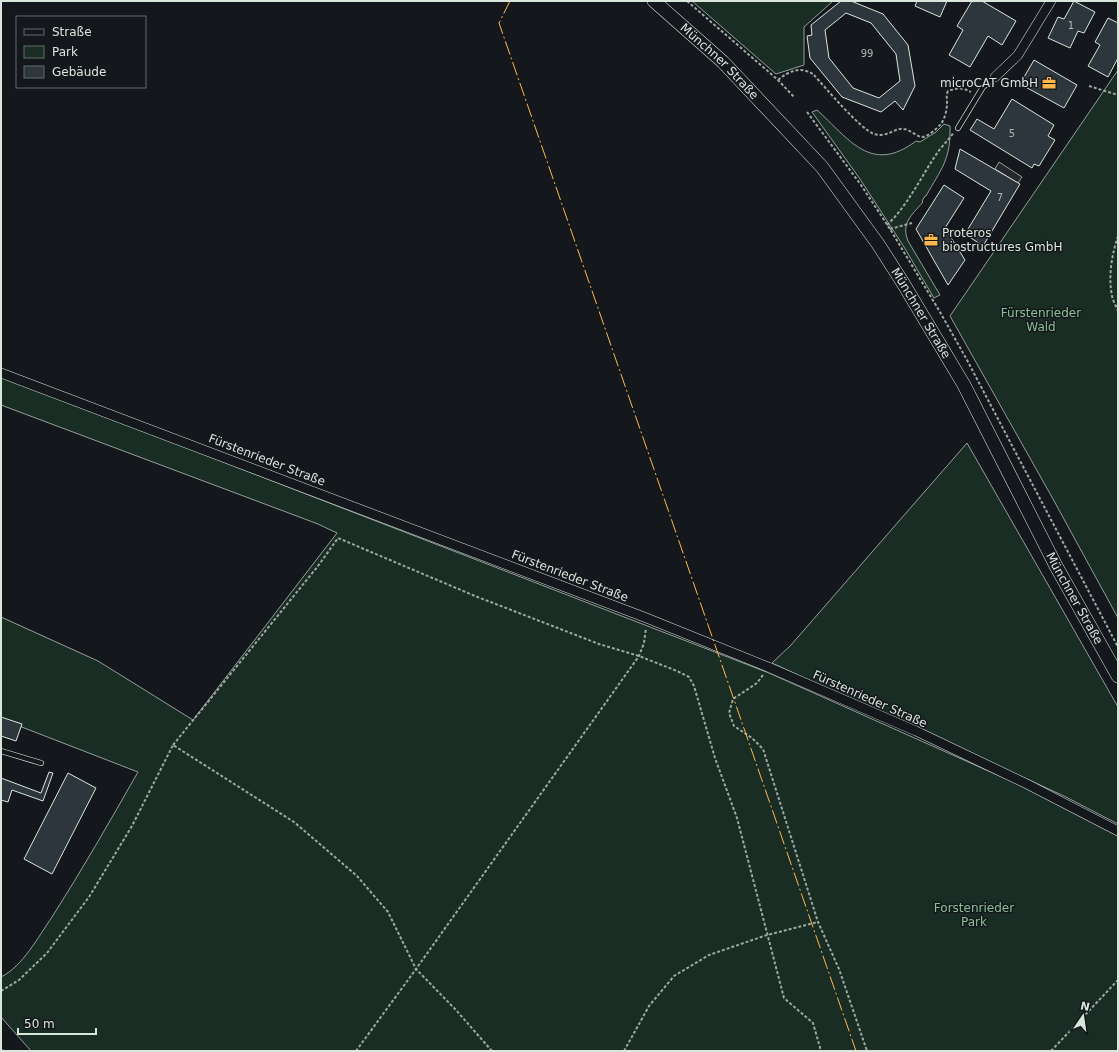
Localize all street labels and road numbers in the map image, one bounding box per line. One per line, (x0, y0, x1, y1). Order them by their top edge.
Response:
street label: Münchner Straße (677, 21, 761, 102)
street label: Münchner Straße (888, 265, 953, 361)
street label: Fürstenrieder Straße (207, 431, 327, 489)
street label: Fürstenrieder Straße (510, 547, 630, 605)
street label: Münchner Straße (1043, 550, 1106, 647)
street label: Fürstenrieder Straße (811, 667, 929, 731)

